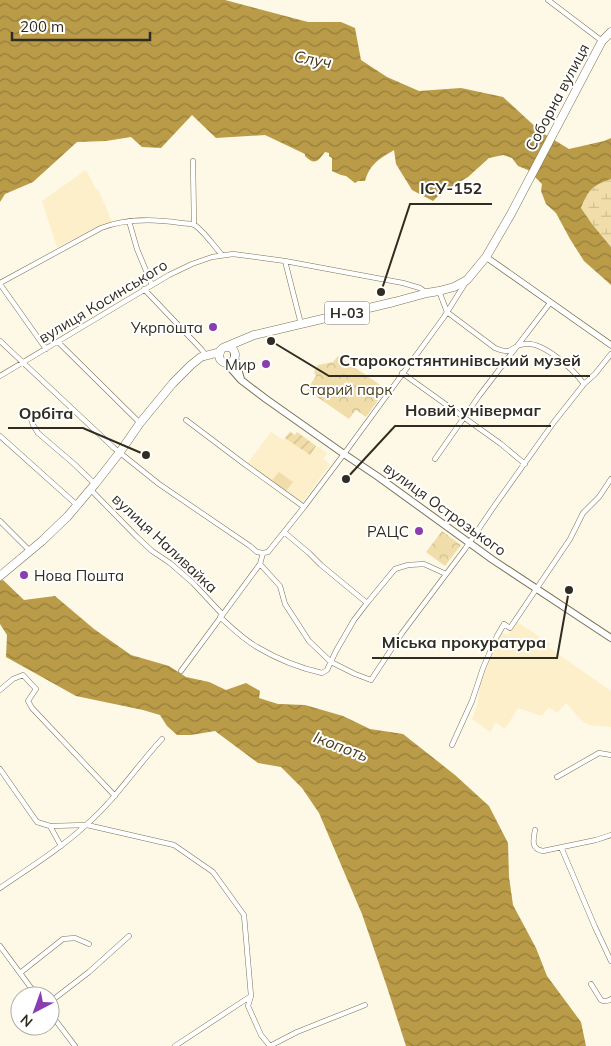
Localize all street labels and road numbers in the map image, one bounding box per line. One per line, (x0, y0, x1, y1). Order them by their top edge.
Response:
street label: Соборна вулиця (521, 40, 593, 154)
street label: вулиця Косинського (35, 255, 171, 347)
road number: Н-03 (324, 302, 370, 324)
street label: вулиця Острозького (380, 458, 510, 560)
street label: вулиця Наливайка (108, 489, 222, 597)

